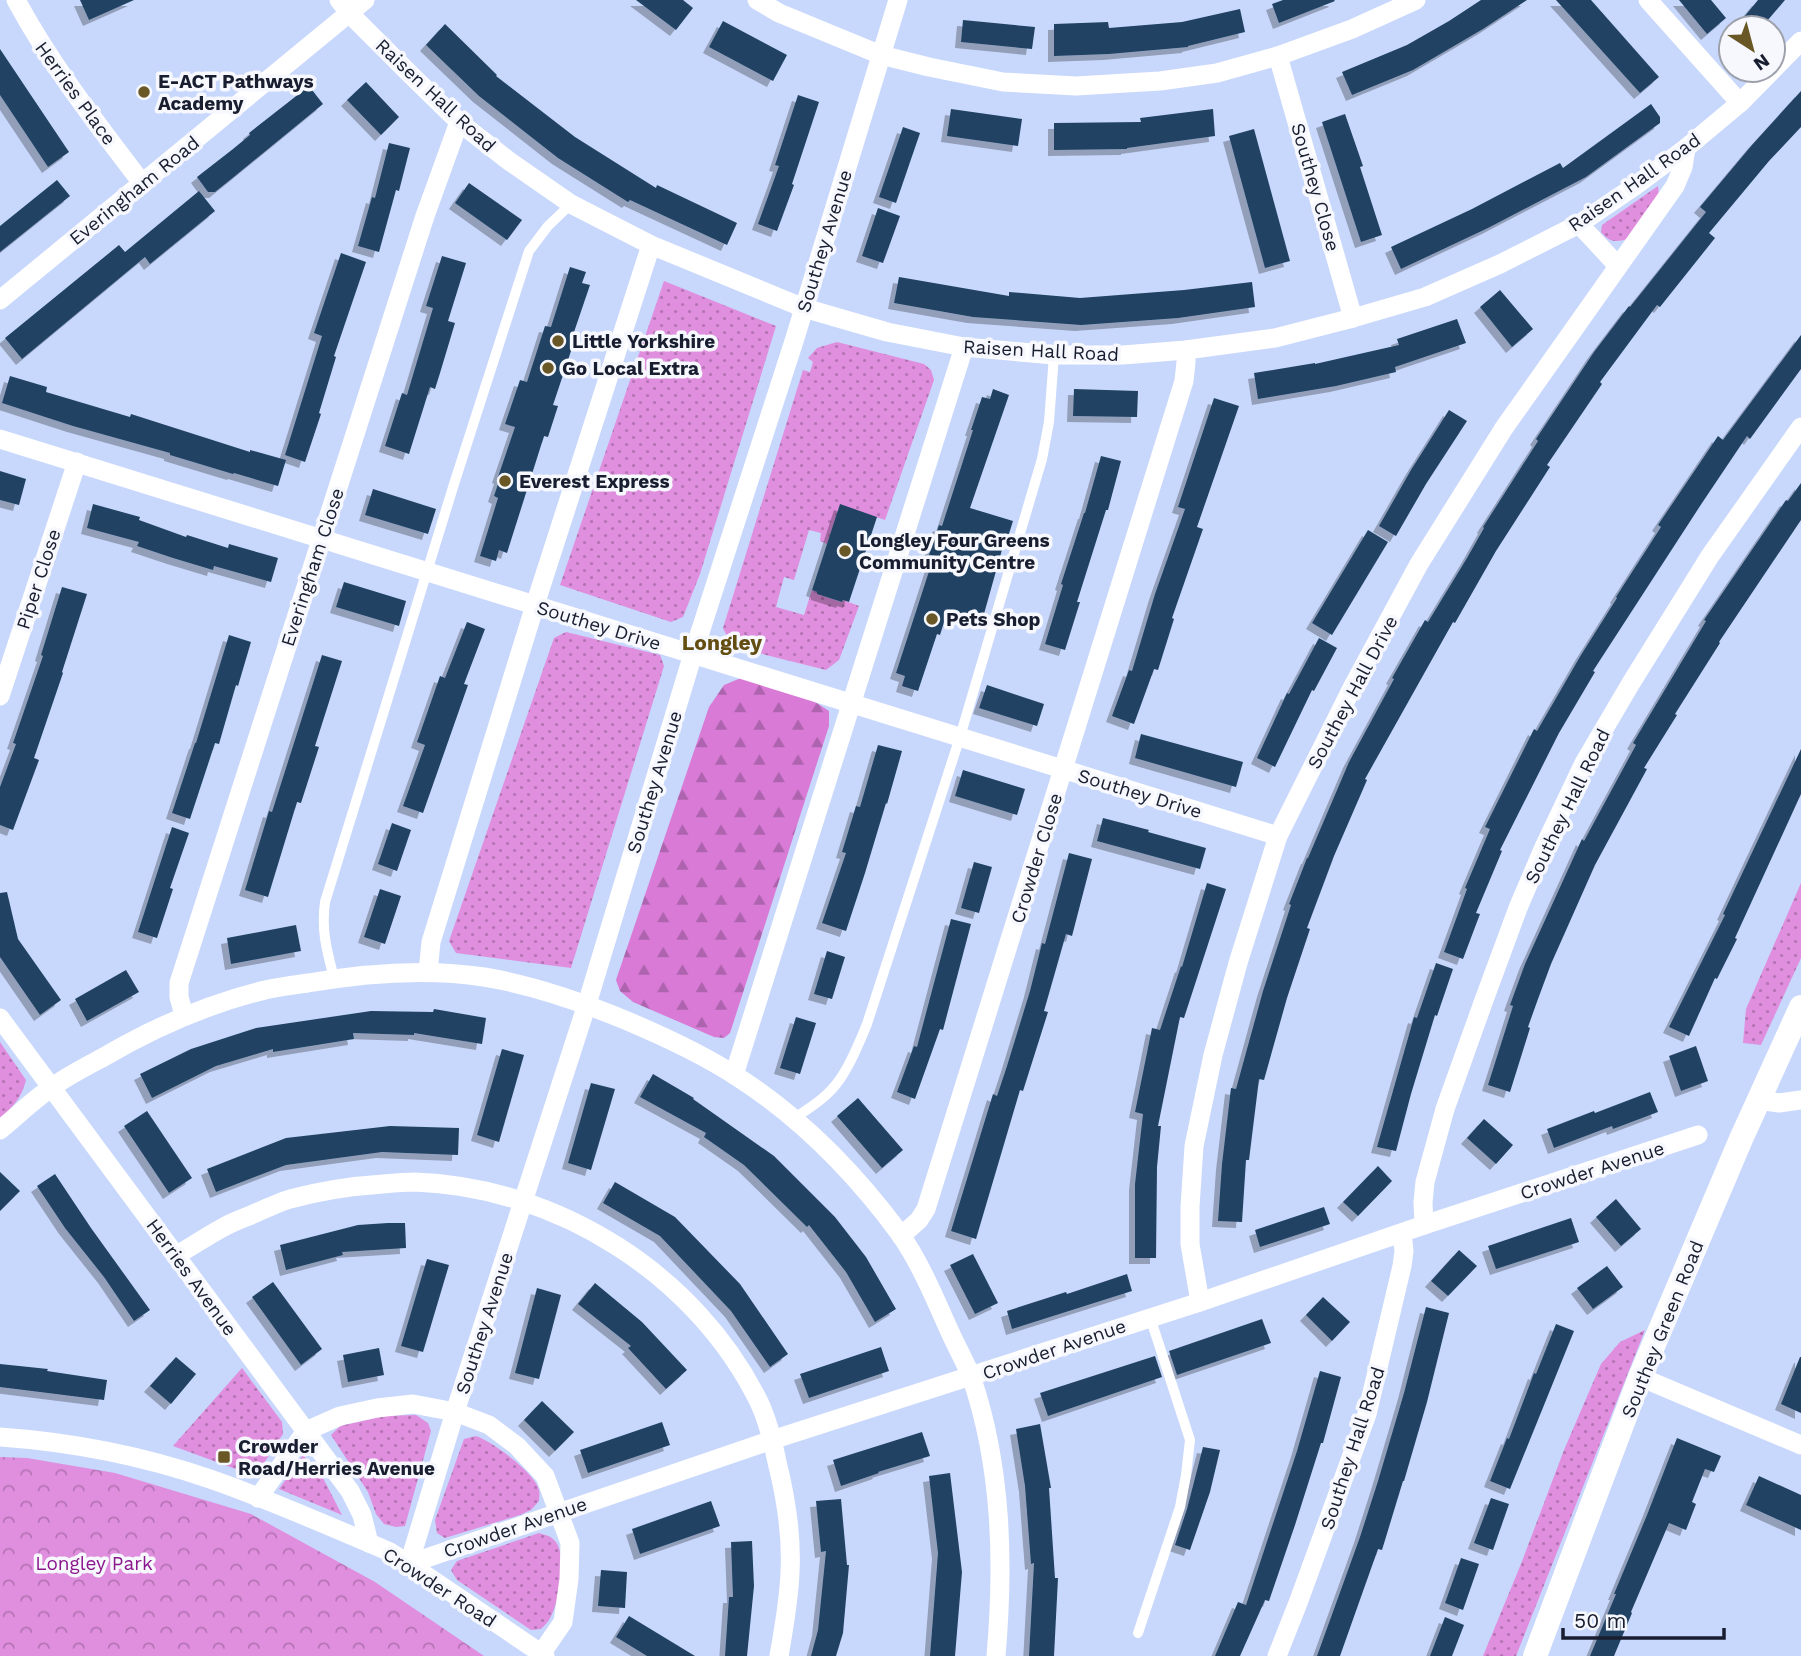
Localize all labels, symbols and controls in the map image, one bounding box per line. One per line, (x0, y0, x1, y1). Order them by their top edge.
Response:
north arrow (1717, 14, 1787, 84)
street label: Raisen Hall Road (371, 34, 501, 157)
street label: Herries Place (30, 37, 121, 150)
text: N (1749, 49, 1774, 76)
place label: E-ACT Pathways Academy (158, 70, 314, 115)
marker: E-ACT Pathways Academy (136, 84, 152, 100)
street label: Southey Close (1286, 120, 1345, 254)
street label: Raisen Hall Road (1564, 128, 1705, 237)
street label: Everingham Road (65, 131, 204, 250)
street label: Southey Avenue (792, 167, 857, 315)
place label: Little Yorkshire (572, 330, 715, 353)
marker: Little Yorkshire (550, 333, 566, 349)
street label: Raisen Hall Road (962, 335, 1120, 366)
place label: Go Local Extra (562, 357, 699, 380)
marker: Go Local Extra (540, 360, 556, 376)
place label: Everest Express (519, 470, 670, 493)
marker: Everest Express (497, 473, 513, 489)
street label: Everingham Close (276, 485, 349, 649)
street label: Piper Close (11, 526, 66, 632)
place label: Longley Four Greens Community Centre (859, 529, 1050, 574)
marker: Longley Four Greens Community Centre (837, 543, 853, 559)
street label: Southey Drive (534, 596, 664, 655)
place label: Pets Shop (946, 608, 1041, 631)
marker: Pets Shop (924, 611, 940, 627)
street label: Southey Hall Drive (1302, 612, 1403, 773)
district label: Longley (682, 630, 762, 655)
street label: Southey Avenue (622, 708, 687, 856)
street label: Southey Hall Road (1520, 725, 1615, 888)
street label: Southey Drive (1075, 764, 1205, 823)
street label: Crowder Close (1006, 790, 1067, 926)
street label: Crowder Avenue (1517, 1136, 1667, 1205)
street label: Herries Avenue (141, 1214, 242, 1340)
street label: Southey Green Road (1616, 1237, 1709, 1421)
street label: Southey Avenue (451, 1249, 518, 1397)
street label: Crowder Avenue (979, 1314, 1129, 1385)
street label: Southey Hall Road (1315, 1364, 1390, 1532)
place label: Crowder Road/Herries Avenue (238, 1435, 435, 1480)
marker: Crowder Road/Herries Avenue (216, 1449, 232, 1465)
street label: Crowder Avenue (440, 1492, 590, 1563)
street label: Crowder Road (379, 1542, 501, 1633)
park label: Longley Park (35, 1552, 153, 1575)
scale bar (1563, 1596, 1724, 1640)
text: 50 m (1574, 1608, 1626, 1633)

